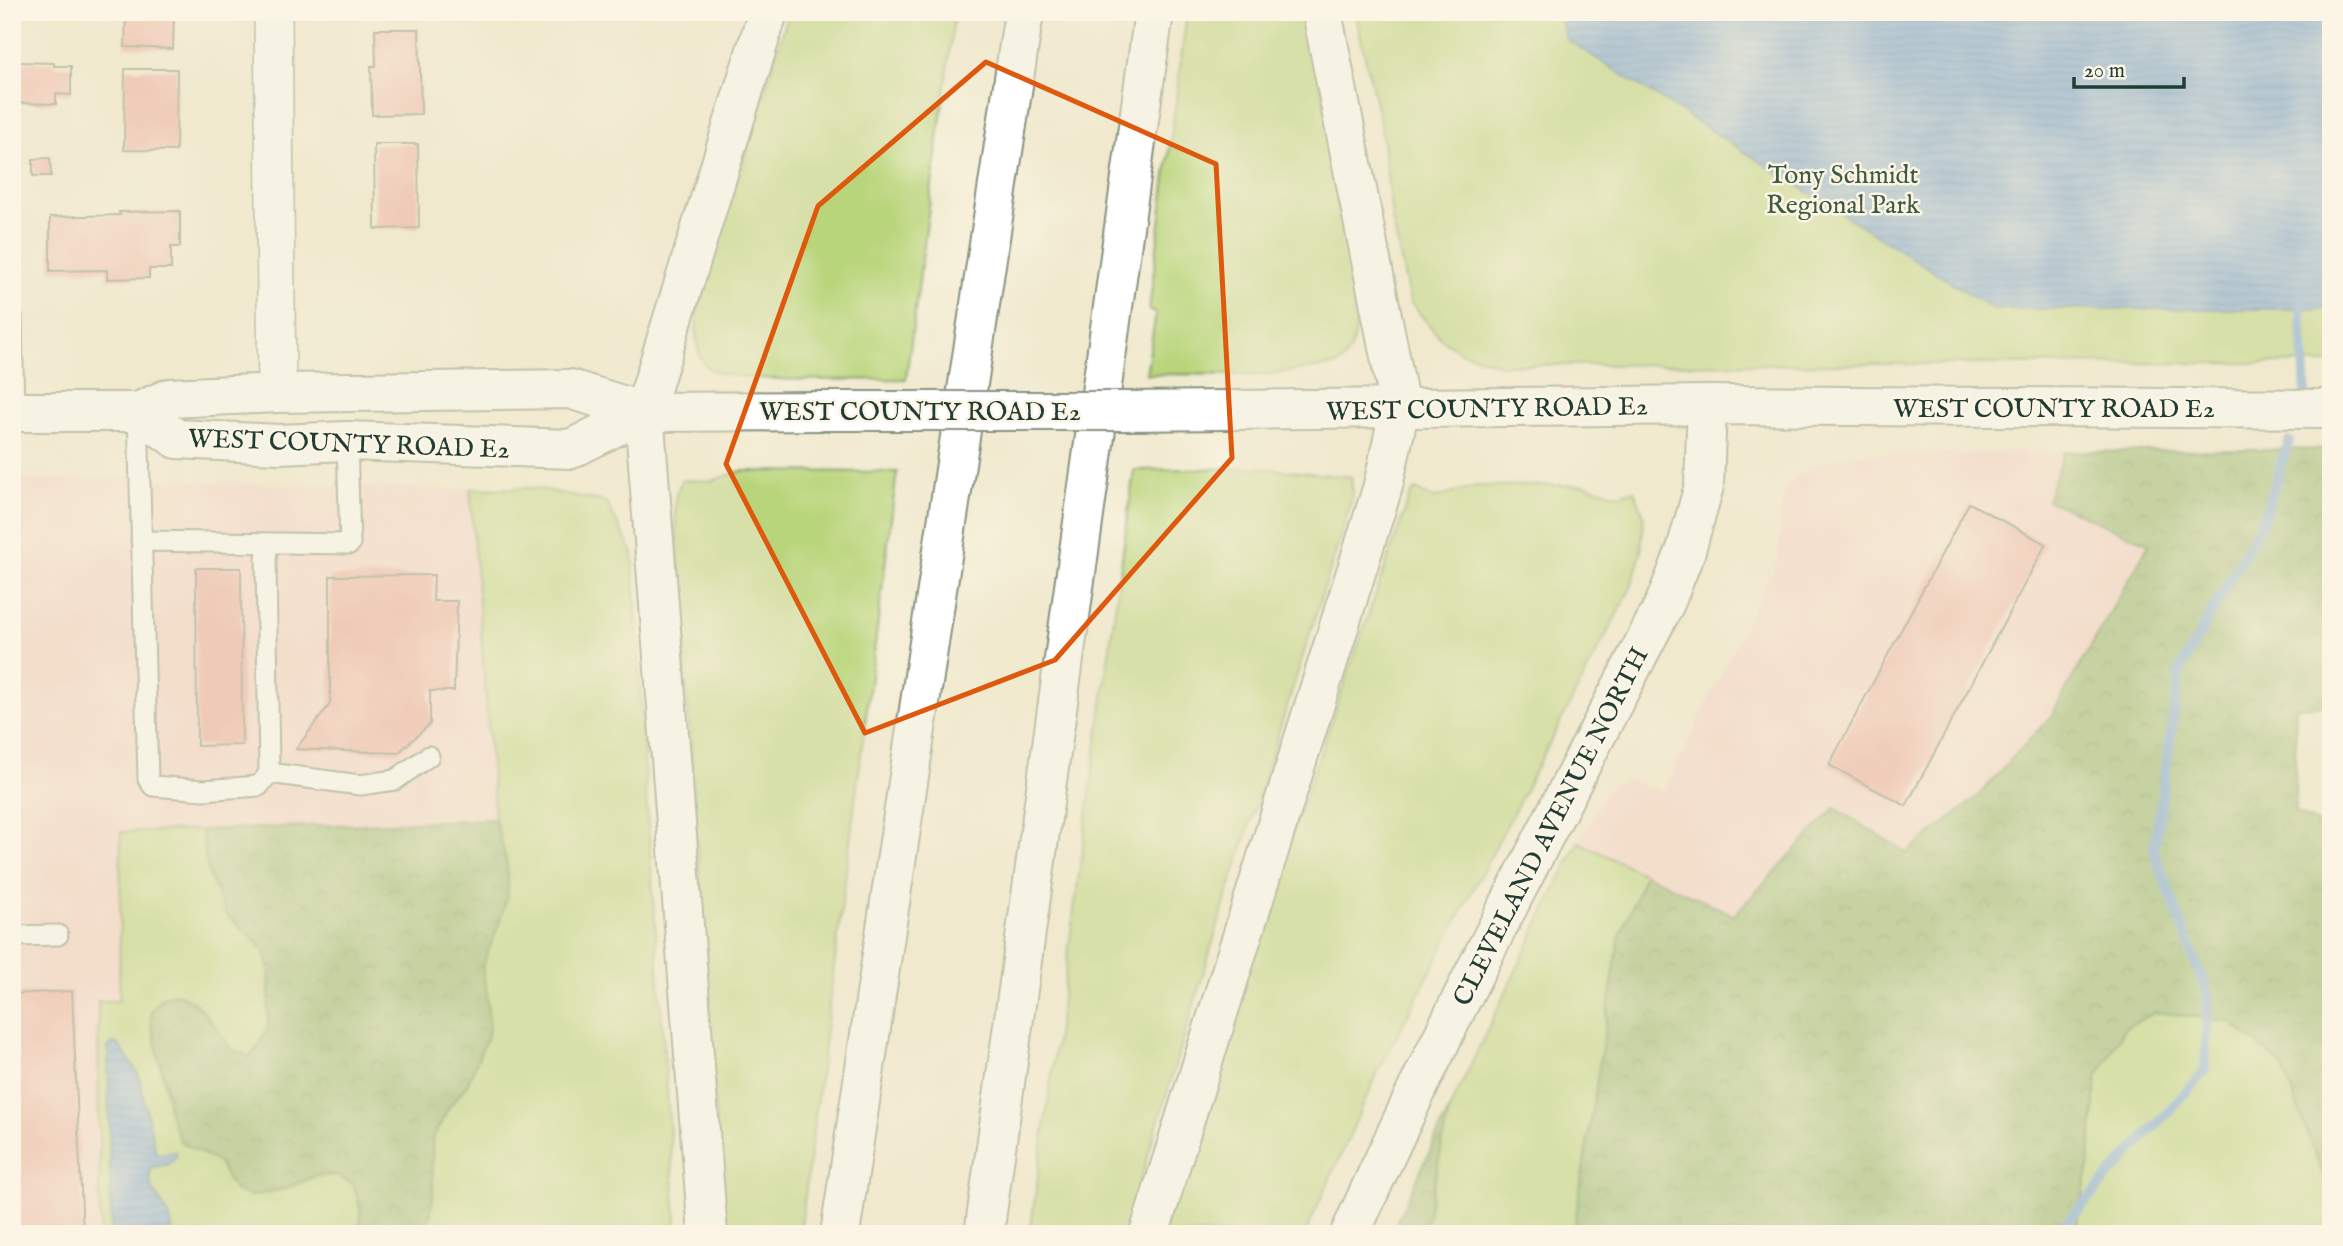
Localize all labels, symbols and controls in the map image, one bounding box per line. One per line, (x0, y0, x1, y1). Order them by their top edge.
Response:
scale bar (2074, 46, 2184, 90)
text: 20 m (2084, 58, 2125, 85)
park label: Tony Schmidt Regional Park (1766, 159, 1921, 222)
street label: WEST COUNTY ROAD E2 (1326, 390, 1648, 429)
street label: WEST COUNTY ROAD E2 (1893, 393, 2215, 426)
street label: WEST COUNTY ROAD E2 (759, 396, 1081, 429)
street label: WEST COUNTY ROAD E2 (188, 422, 510, 467)
street label: CLEVELAND AVENUE NORTH (1446, 642, 1657, 1012)

